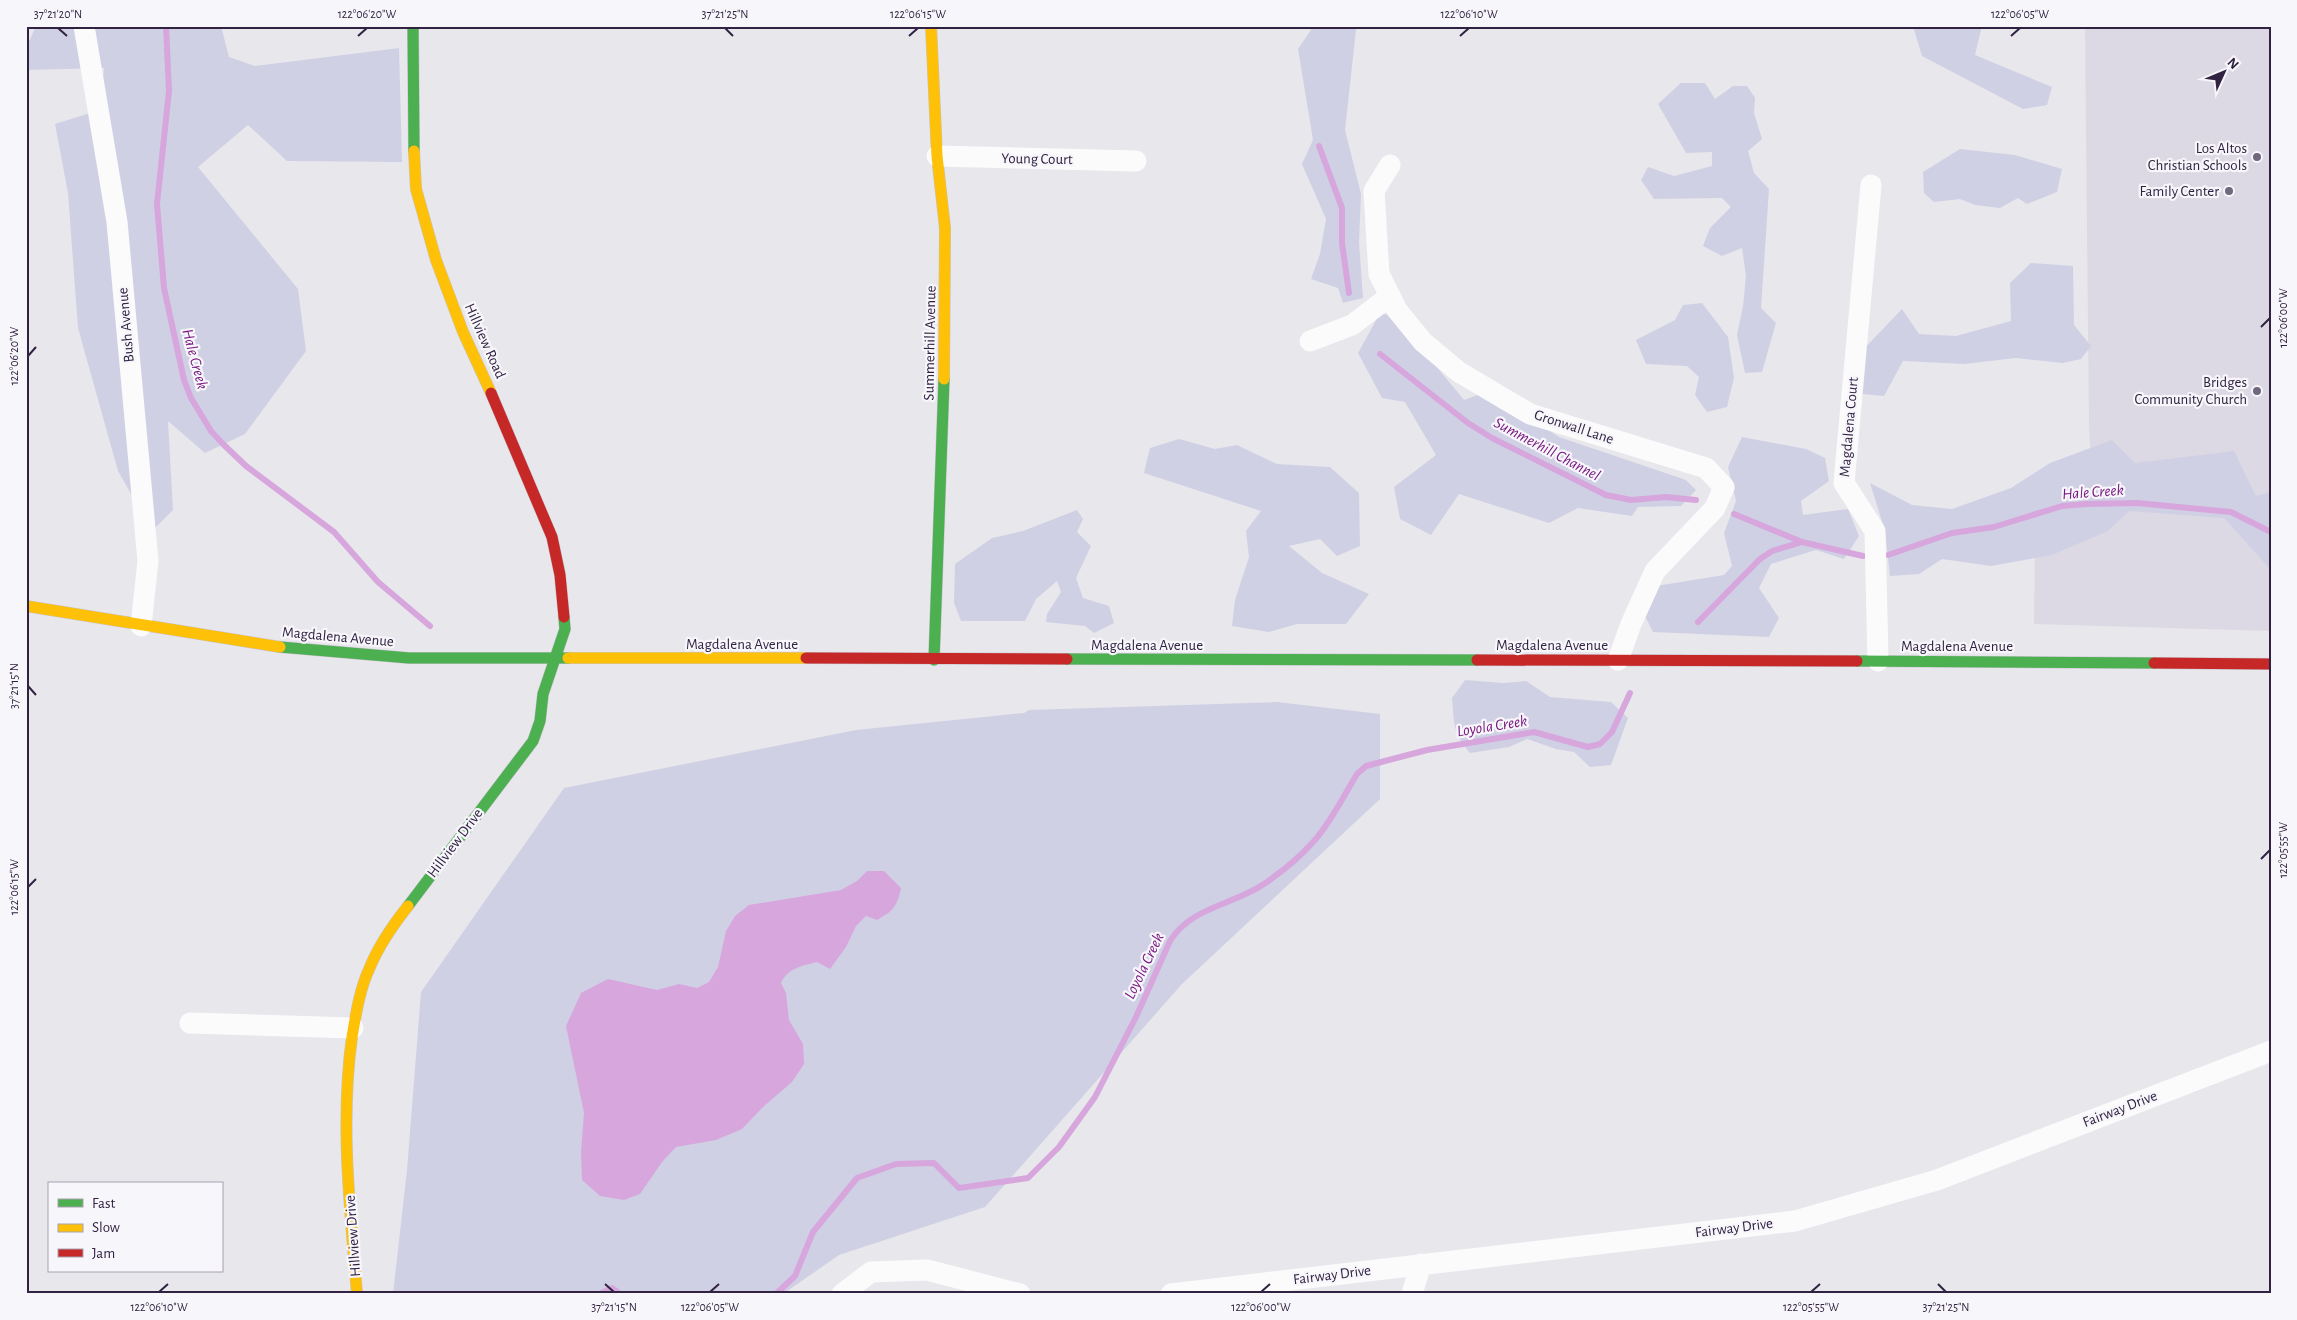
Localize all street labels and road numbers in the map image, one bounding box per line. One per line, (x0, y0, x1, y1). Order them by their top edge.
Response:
street label: Young Court (1001, 151, 1073, 167)
street label: Summerhill Avenue (921, 285, 939, 401)
street label: Bush Avenue (115, 287, 137, 363)
street label: Hillview Road (462, 301, 508, 381)
street label: Magdalena Court (1837, 376, 1861, 478)
street label: Gronwall Lane (1532, 407, 1616, 447)
street label: Magdalena Avenue (281, 625, 395, 649)
street label: Magdalena Avenue (686, 637, 798, 652)
street label: Magdalena Avenue (1091, 638, 1203, 653)
street label: Magdalena Avenue (1496, 638, 1608, 653)
street label: Magdalena Avenue (1901, 639, 2013, 654)
street label: Hillview Drive (424, 806, 486, 880)
street label: Fairway Drive (2081, 1088, 2159, 1130)
street label: Hillview Drive (343, 1195, 363, 1277)
street label: Fairway Drive (1694, 1216, 1774, 1240)
street label: Fairway Drive (1292, 1263, 1372, 1287)

